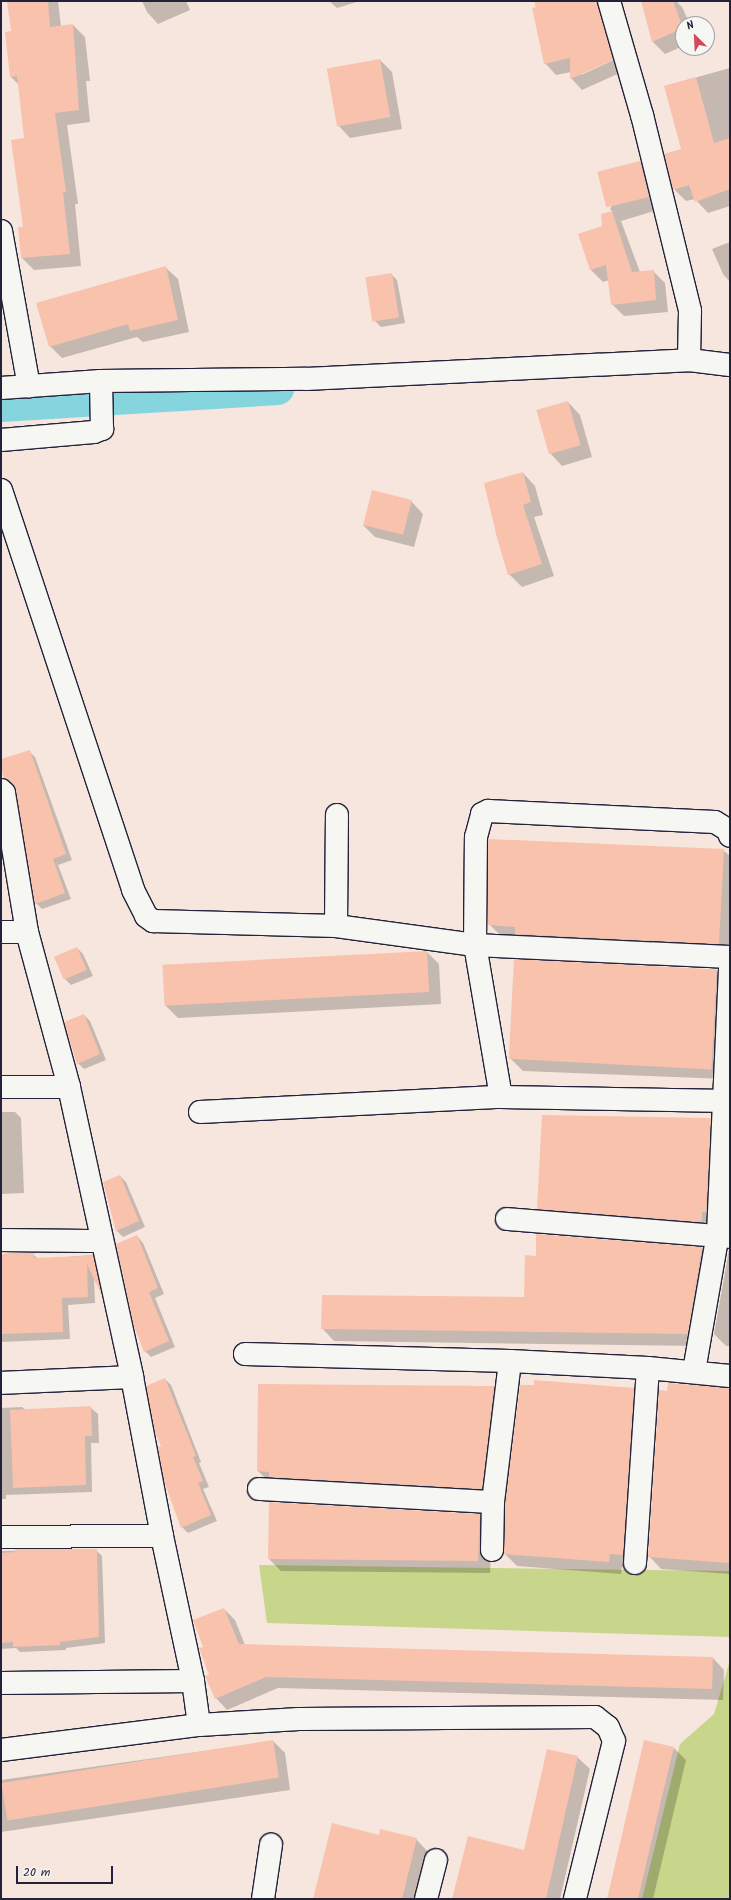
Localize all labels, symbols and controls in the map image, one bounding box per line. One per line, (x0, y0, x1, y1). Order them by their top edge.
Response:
north arrow (675, 16, 715, 56)
text: N (684, 16, 697, 36)
scale bar (18, 1858, 115, 1884)
text: 20 m (23, 1863, 50, 1882)

